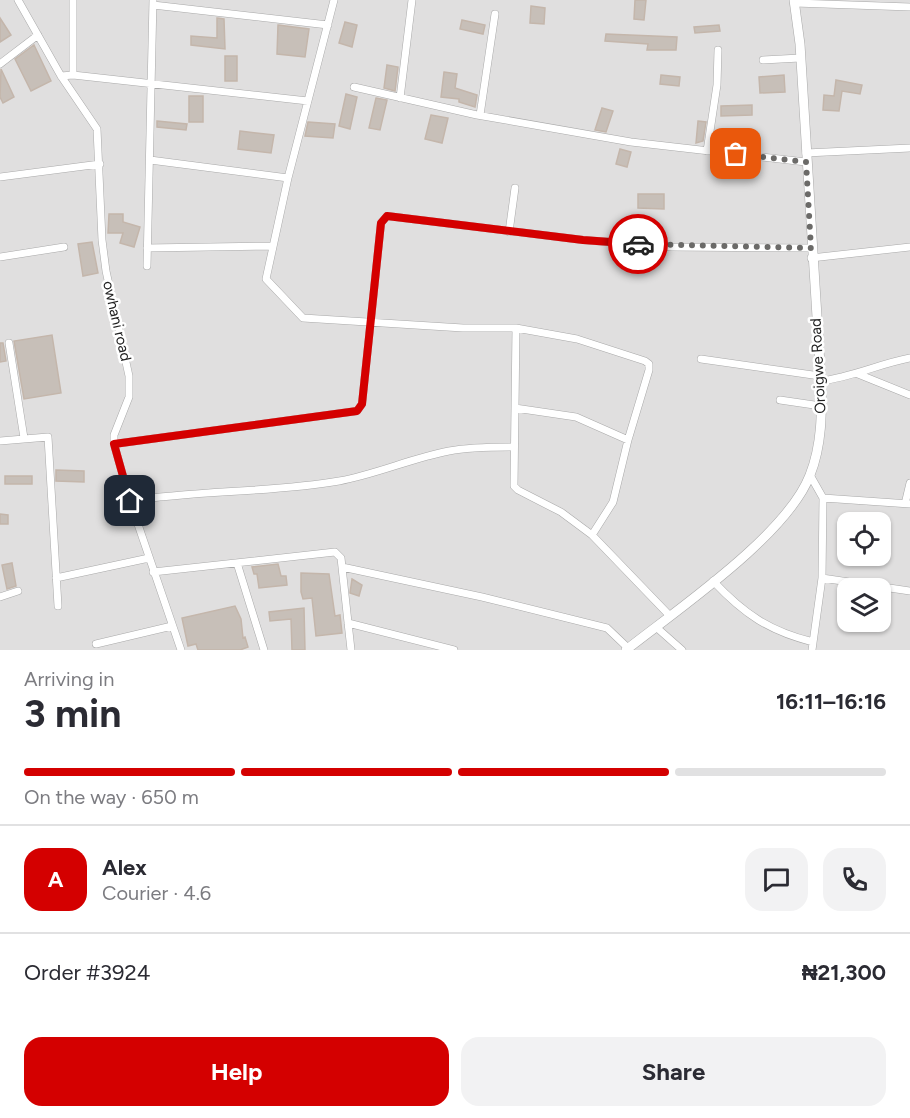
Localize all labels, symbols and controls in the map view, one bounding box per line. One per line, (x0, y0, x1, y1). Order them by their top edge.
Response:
pin (710, 128, 761, 179)
icon: bag (719, 137, 752, 170)
courier (608, 214, 668, 274)
icon: car (622, 228, 655, 261)
street label: owhani road (99, 279, 135, 363)
street label: Oroigwe Road (807, 318, 829, 414)
pin (104, 475, 155, 526)
icon: home (113, 484, 146, 517)
map controls (837, 512, 891, 632)
button: locate (837, 512, 891, 566)
button: layers (837, 578, 891, 632)
text: Arriving in (24, 667, 114, 691)
text: 16:11–16:16 (776, 688, 886, 715)
text: 3 min (24, 690, 121, 737)
text: On the way · 650 m (24, 785, 199, 809)
button: chat (745, 848, 808, 911)
button: phone (823, 848, 886, 911)
text: Alex (102, 854, 147, 881)
text: A (48, 866, 63, 893)
text: Courier · 4.6 (102, 881, 211, 905)
text: Order #3924 (24, 959, 151, 986)
text: ₦21,300 (802, 959, 886, 986)
button: Help (24, 1037, 449, 1106)
button: Share (461, 1037, 886, 1106)

